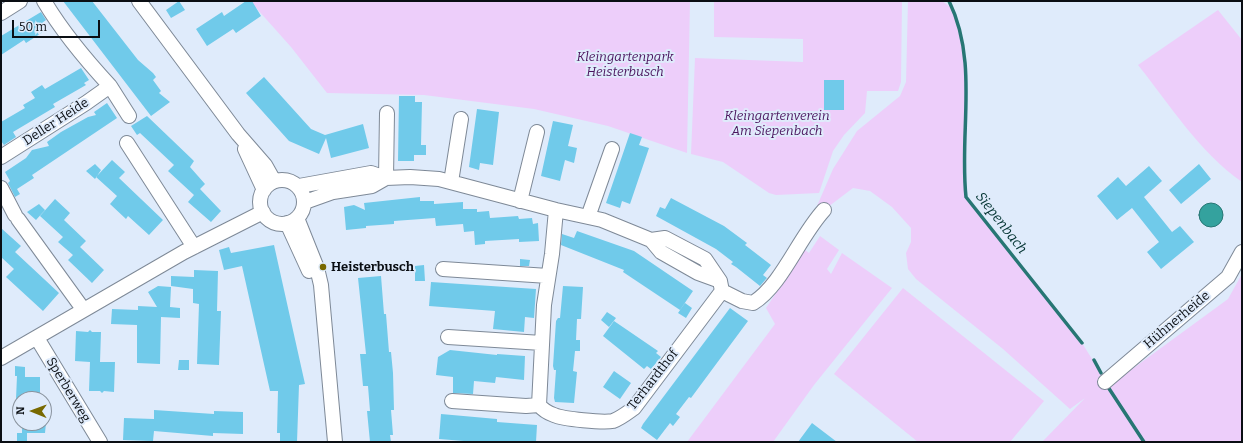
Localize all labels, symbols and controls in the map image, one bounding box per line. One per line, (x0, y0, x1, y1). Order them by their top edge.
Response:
scale bar (14, 12, 102, 38)
text: 50 m (19, 20, 47, 34)
park label: Kleingartenpark Heisterbusch (576, 49, 674, 80)
street label: Deller Heide (20, 95, 92, 149)
park label: Kleingartenverein Am Siepenbach (724, 108, 830, 139)
water label: Siepenbach (972, 189, 1030, 257)
place label: Heisterbusch (331, 259, 414, 275)
marker: Heisterbusch (318, 262, 328, 272)
street label: Hühnerheide (1141, 288, 1213, 352)
street label: Terhardthof (625, 347, 681, 413)
street label: Sperberweg (43, 355, 93, 425)
north arrow (12, 391, 52, 431)
text: N (14, 406, 27, 415)

